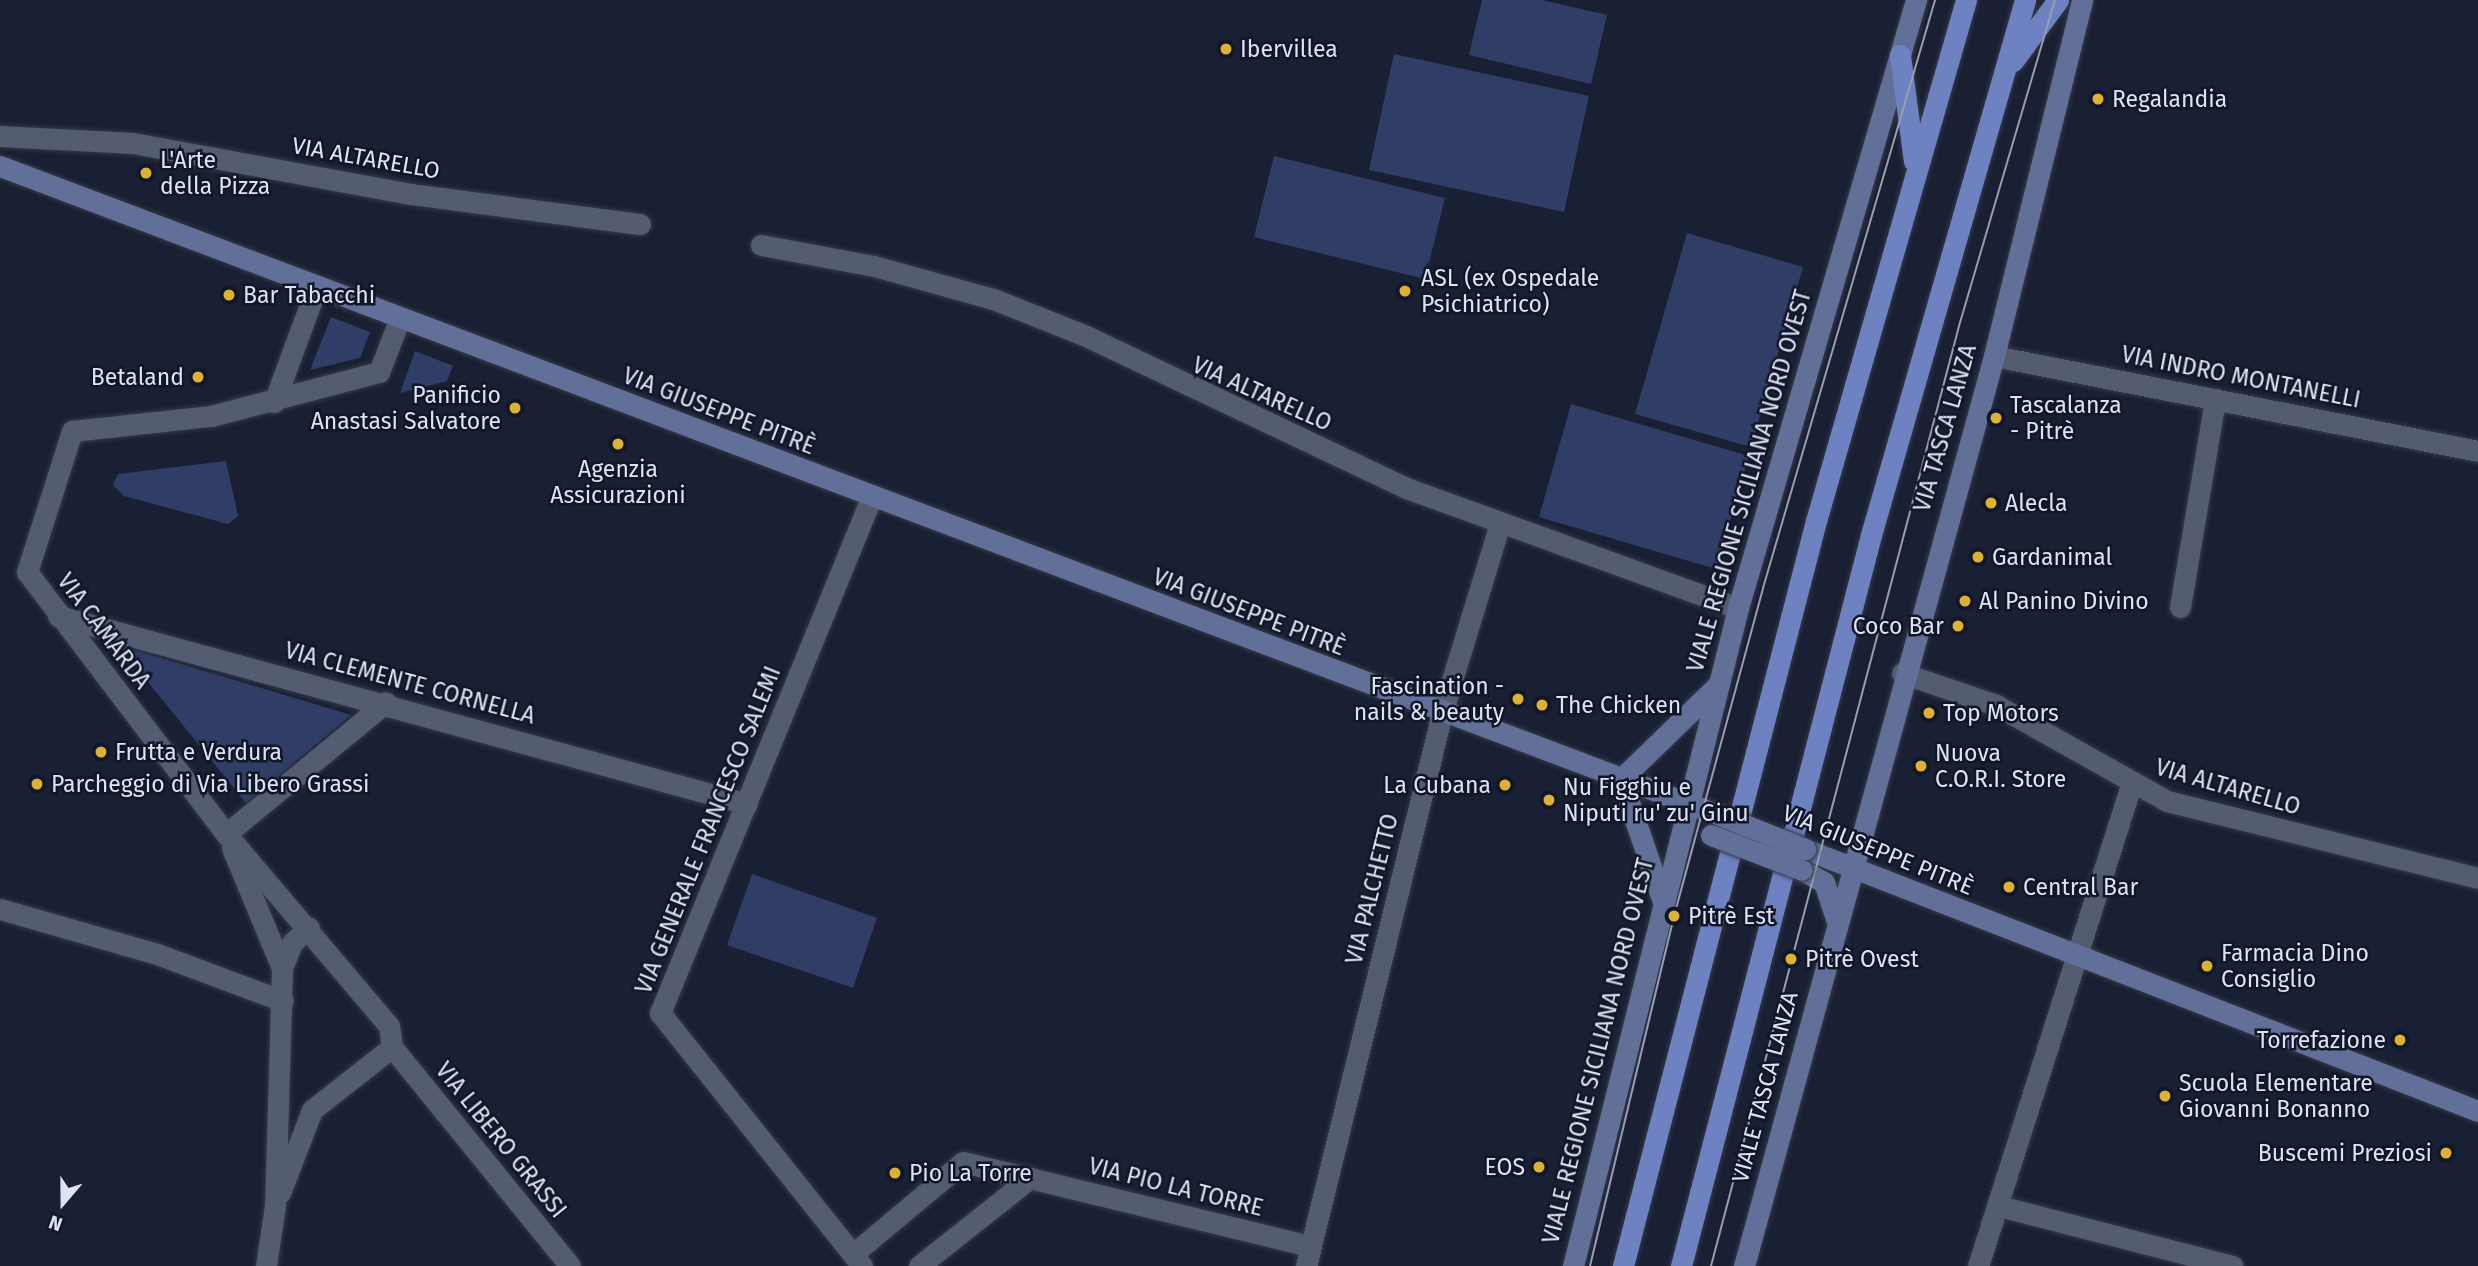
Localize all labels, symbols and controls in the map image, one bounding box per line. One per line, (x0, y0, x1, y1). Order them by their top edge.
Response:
place label: Ibervillea (1240, 35, 1338, 63)
marker: Ibervillea (1218, 41, 1234, 57)
place label: Regalandia (2112, 85, 2227, 113)
marker: Regalandia (2090, 91, 2106, 107)
street label: VIA ALTARELLO (290, 131, 442, 185)
place label: L'Arte della Pizza (160, 146, 270, 200)
marker: L'Arte della Pizza (138, 165, 154, 181)
place label: ASL (ex Ospedale Psichiatrico) (1421, 264, 1599, 318)
place label: Bar Tabacchi (243, 281, 375, 309)
marker: ASL (ex Ospedale Psichiatrico) (1395, 281, 1415, 301)
marker: Bar Tabacchi (221, 287, 237, 303)
street label: VIALE REGIONE SICILIANA NORD OVEST (1681, 287, 1817, 675)
street label: VIA INDRO MONTANELLI (2119, 340, 2363, 414)
street label: VIA TASCA LANZA (1908, 341, 1982, 515)
street label: VIA ALTARELLO (1188, 351, 1336, 437)
street label: VIA GIUSEPPE PITRÈ (619, 362, 819, 460)
place label: Betaland (91, 363, 184, 391)
marker: Betaland (190, 369, 206, 385)
place label: Panificio Anastasi Salvatore (311, 381, 501, 435)
place label: Tascalanza - Pitrè (2010, 391, 2122, 445)
marker: Panificio Anastasi Salvatore (507, 400, 523, 416)
marker: Tascalanza - Pitrè (1988, 410, 2004, 426)
marker: Agenzia Assicurazioni (610, 436, 626, 452)
place label: Agenzia Assicurazioni (550, 455, 686, 509)
place label: Alecla (2005, 489, 2067, 517)
marker: Alecla (1983, 495, 1999, 511)
place label: Gardanimal (1992, 543, 2112, 571)
marker: Gardanimal (1970, 549, 1986, 565)
street label: VIA GIUSEPPE PITRÈ (1149, 563, 1349, 661)
street label: VIA CAMARDA (52, 568, 156, 694)
place label: Al Panino Divino (1979, 587, 2149, 615)
marker: Al Panino Divino (1957, 593, 1973, 609)
place label: Coco Bar (1853, 612, 1944, 640)
marker: Coco Bar (1950, 618, 1966, 634)
street label: VIA CLEMENTE CORNELLA (282, 636, 538, 730)
street label: VIA GENERALE FRANCESCO SALEMI (630, 662, 786, 998)
place label: Fascination - nails & beauty (1354, 672, 1504, 726)
marker: Fascination - nails & beauty (1510, 691, 1526, 707)
place label: The Chicken (1556, 691, 1681, 719)
marker: The Chicken (1534, 697, 1550, 713)
place label: Top Motors (1943, 699, 2059, 727)
marker: Top Motors (1921, 705, 1937, 721)
place label: Frutta e Verdura (115, 738, 282, 766)
place label: Nuova C.O.R.I. Store (1935, 739, 2066, 793)
marker: Frutta e Verdura (93, 744, 109, 760)
street label: VIA ALTARELLO (2152, 753, 2304, 821)
marker: Nuova C.O.R.I. Store (1913, 758, 1929, 774)
place label: Parcheggio di Via Libero Grassi (51, 770, 369, 798)
place label: La Cubana (1383, 771, 1491, 799)
place label: Nu Figghiu e Niputi ru' zu' Ginu (1563, 773, 1749, 827)
marker: Parcheggio di Via Libero Grassi (29, 776, 45, 792)
marker: La Cubana (1497, 777, 1513, 793)
marker: Nu Figghiu e Niputi ru' zu' Ginu (1541, 792, 1557, 808)
street label: VIA GIUSEPPE PITRÈ (1779, 799, 1977, 901)
street label: VIA PALCHETTO (1340, 811, 1404, 967)
street label: VIALE REGIONE SICILIANA NORD OVEST (1537, 855, 1659, 1247)
place label: Central Bar (2023, 873, 2138, 901)
marker: Central Bar (2001, 879, 2017, 895)
place label: Pitrè Est (1688, 902, 1774, 930)
marker: Pitrè Est (1666, 908, 1682, 924)
place label: Farmacia Dino Consiglio (2221, 939, 2369, 993)
place label: Pitrè Ovest (1805, 945, 1919, 973)
marker: Pitrè Ovest (1783, 951, 1799, 967)
marker: Farmacia Dino Consiglio (2199, 958, 2215, 974)
street label: VIALE TASCA LANZA (1726, 988, 1804, 1186)
place label: Torrefazione (2257, 1026, 2386, 1054)
marker: Torrefazione (2392, 1032, 2408, 1048)
street label: VIA LIBERO GRASSI (430, 1057, 572, 1223)
place label: Scuola Elementare Giovanni Bonanno (2179, 1069, 2373, 1123)
marker: Scuola Elementare Giovanni Bonanno (2157, 1088, 2173, 1104)
place label: Buscemi Preziosi (2258, 1139, 2432, 1167)
marker: Buscemi Preziosi (2438, 1145, 2454, 1161)
street label: VIA PIO LA TORRE (1086, 1152, 1266, 1222)
place label: EOS (1485, 1153, 1525, 1181)
place label: Pio La Torre (909, 1159, 1032, 1187)
marker: EOS (1531, 1159, 1547, 1175)
marker: Pio La Torre (887, 1165, 903, 1181)
north arrow (28, 1168, 98, 1238)
text: N (46, 1210, 66, 1236)

